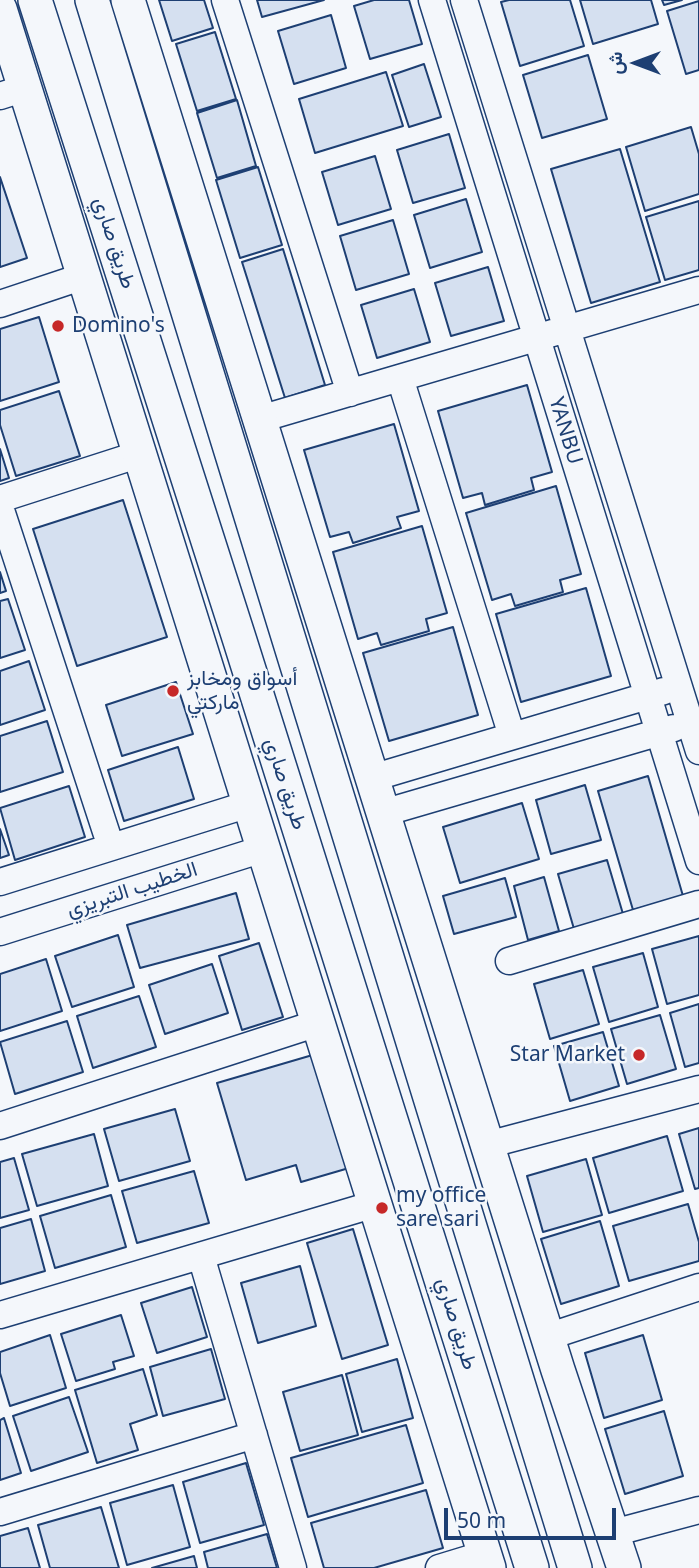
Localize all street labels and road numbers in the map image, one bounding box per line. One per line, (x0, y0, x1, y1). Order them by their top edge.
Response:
street label: طريق صاري (87, 194, 141, 292)
street label: YANBU (543, 394, 587, 468)
street label: طريق صاري (258, 735, 312, 833)
street label: الخطيب التبريزي (63, 857, 201, 923)
street label: طريق صاري (430, 1275, 482, 1373)

